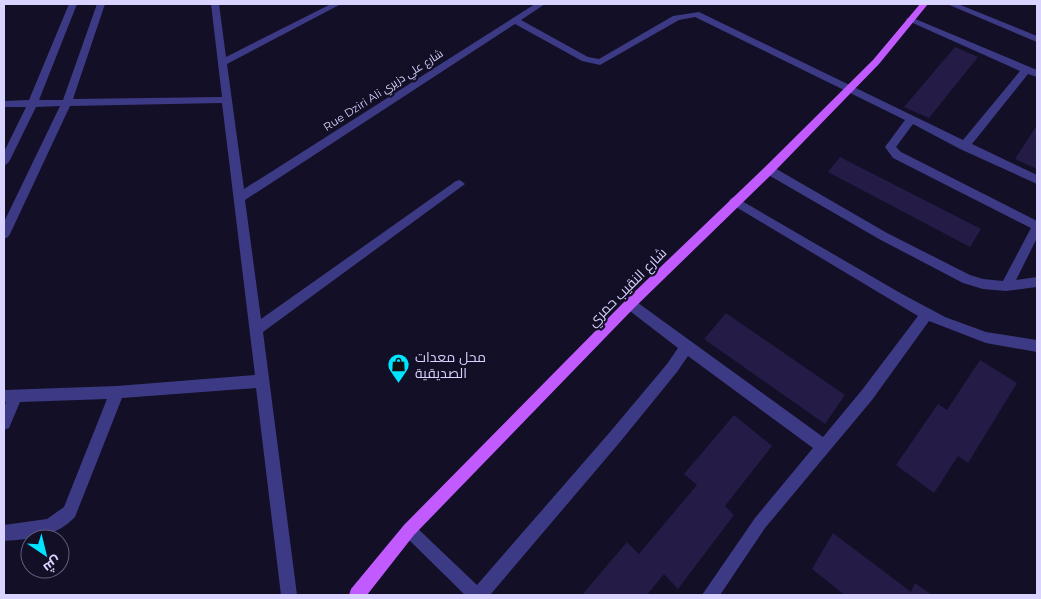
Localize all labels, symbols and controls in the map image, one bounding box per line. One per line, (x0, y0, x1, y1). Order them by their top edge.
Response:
street label: Rue Dziri Ali شارع علي دزيري (321, 46, 446, 136)
street label: شارع النقيب حمري (584, 244, 672, 332)
place label: محل معدات الصديقية (415, 348, 486, 382)
shop icon: محل معدات الصديقية (387, 353, 411, 384)
north arrow (20, 529, 70, 579)
text: ش (40, 552, 65, 577)

